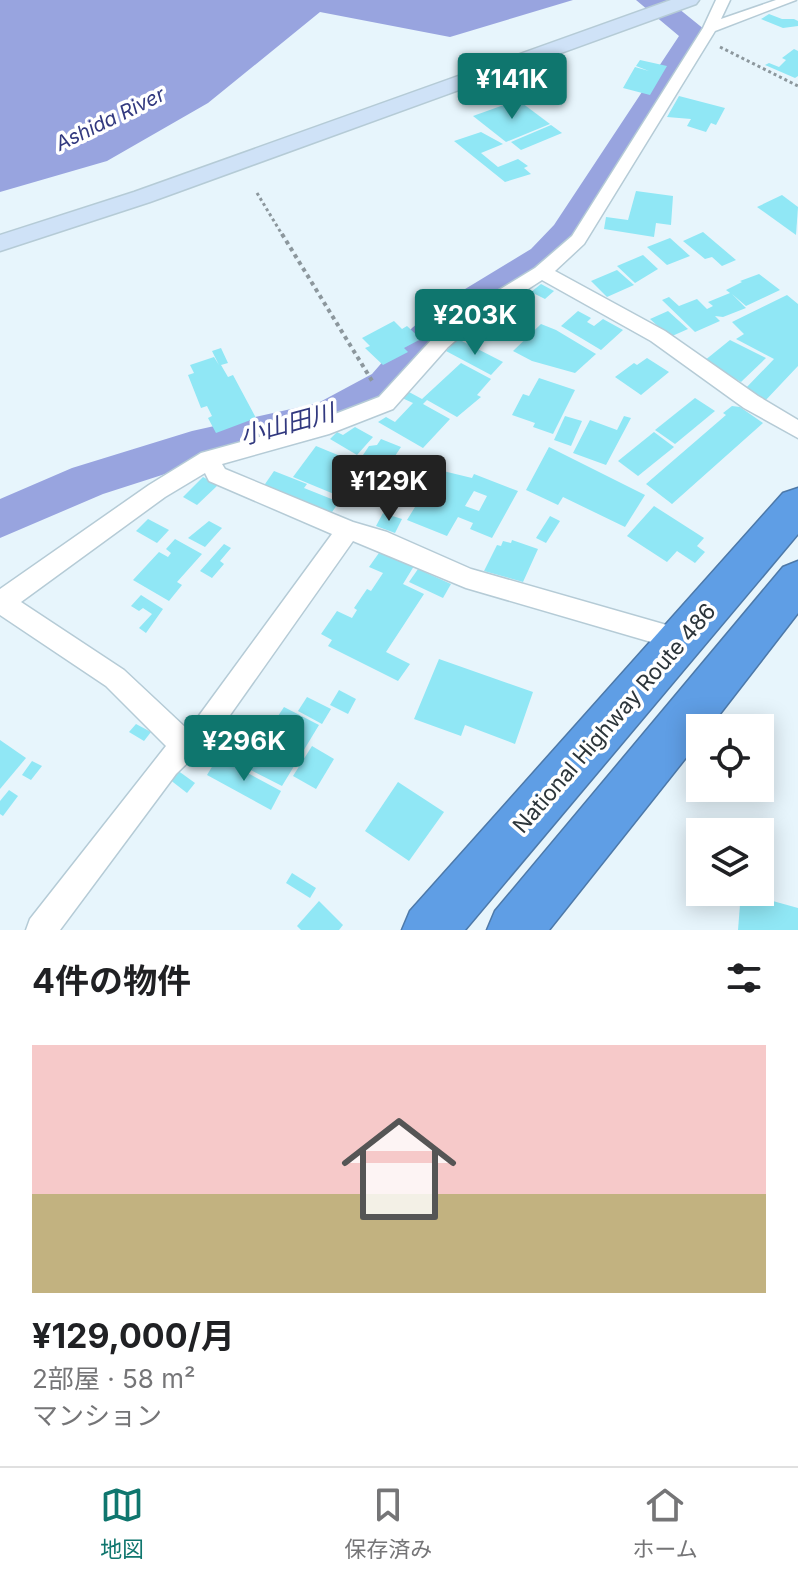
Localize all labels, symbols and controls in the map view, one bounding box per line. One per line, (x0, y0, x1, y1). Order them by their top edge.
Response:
pin: ¥141K (456, 53, 568, 121)
text: ¥141K (476, 63, 548, 94)
water label: Ashida River (50, 82, 169, 156)
pin: ¥203K (419, 289, 531, 357)
text: ¥203K (433, 299, 517, 330)
water label: 小山田川 (237, 397, 340, 450)
pin: ¥129K (333, 455, 445, 523)
text: ¥129K (350, 465, 428, 496)
street label: National Highway Route 486 (507, 598, 721, 838)
map controls (686, 714, 774, 906)
button: locate (686, 714, 774, 802)
pin: ¥296K (188, 715, 300, 783)
text: ¥296K (202, 725, 286, 756)
button: layers (686, 818, 774, 906)
icon: filters (722, 956, 766, 1000)
text: 4件の物件 (32, 960, 191, 1001)
icon: home (327, 1097, 471, 1241)
text: ¥129,000/月 (32, 1315, 235, 1356)
text: 2部屋 · 58 m² (32, 1363, 195, 1394)
text: マンション (32, 1400, 162, 1431)
tab: 地図 (100, 1483, 144, 1563)
tab: 保存済み (344, 1483, 432, 1563)
tab: ホーム (633, 1483, 698, 1563)

